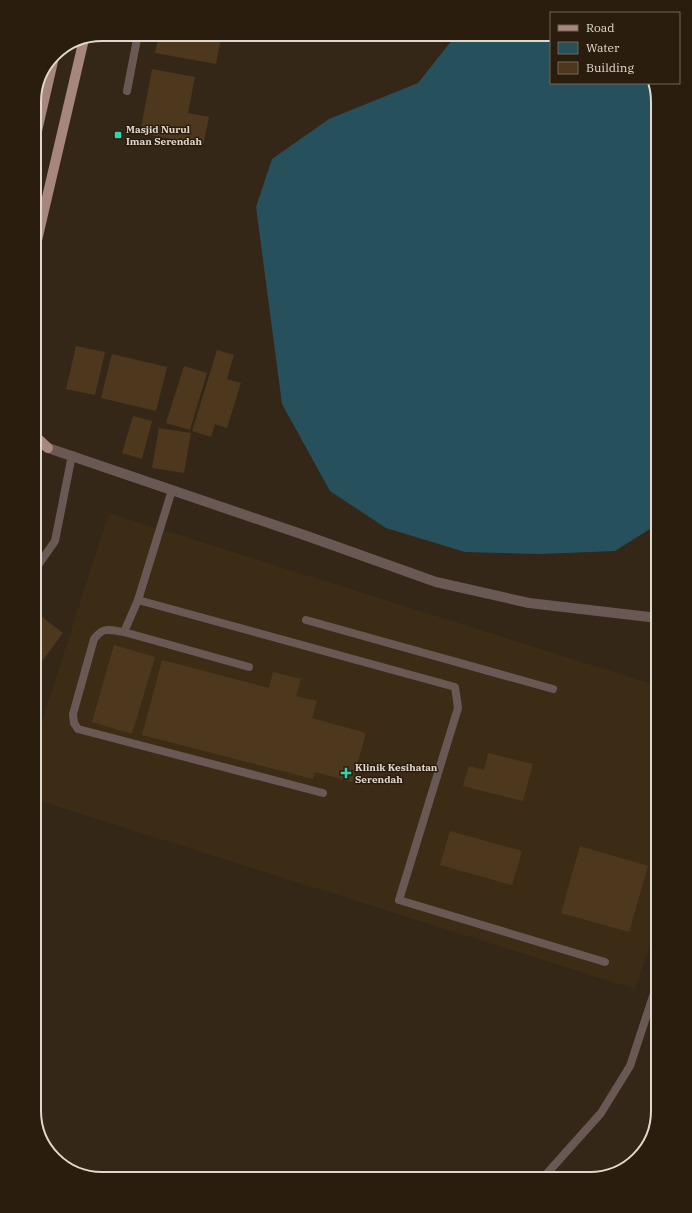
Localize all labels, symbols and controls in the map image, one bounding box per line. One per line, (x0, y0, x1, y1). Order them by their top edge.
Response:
legend (550, 12, 680, 84)
text: Road (586, 20, 615, 35)
text: Water (586, 40, 620, 55)
text: Building (586, 60, 634, 75)
place label: Masjid Nurul Iman Serendah (126, 123, 202, 148)
marker: Masjid Nurul Iman Serendah (113, 130, 123, 140)
place label: Klinik Kesihatan Serendah (355, 761, 438, 786)
marker: Klinik Kesihatan Serendah (340, 767, 352, 779)

